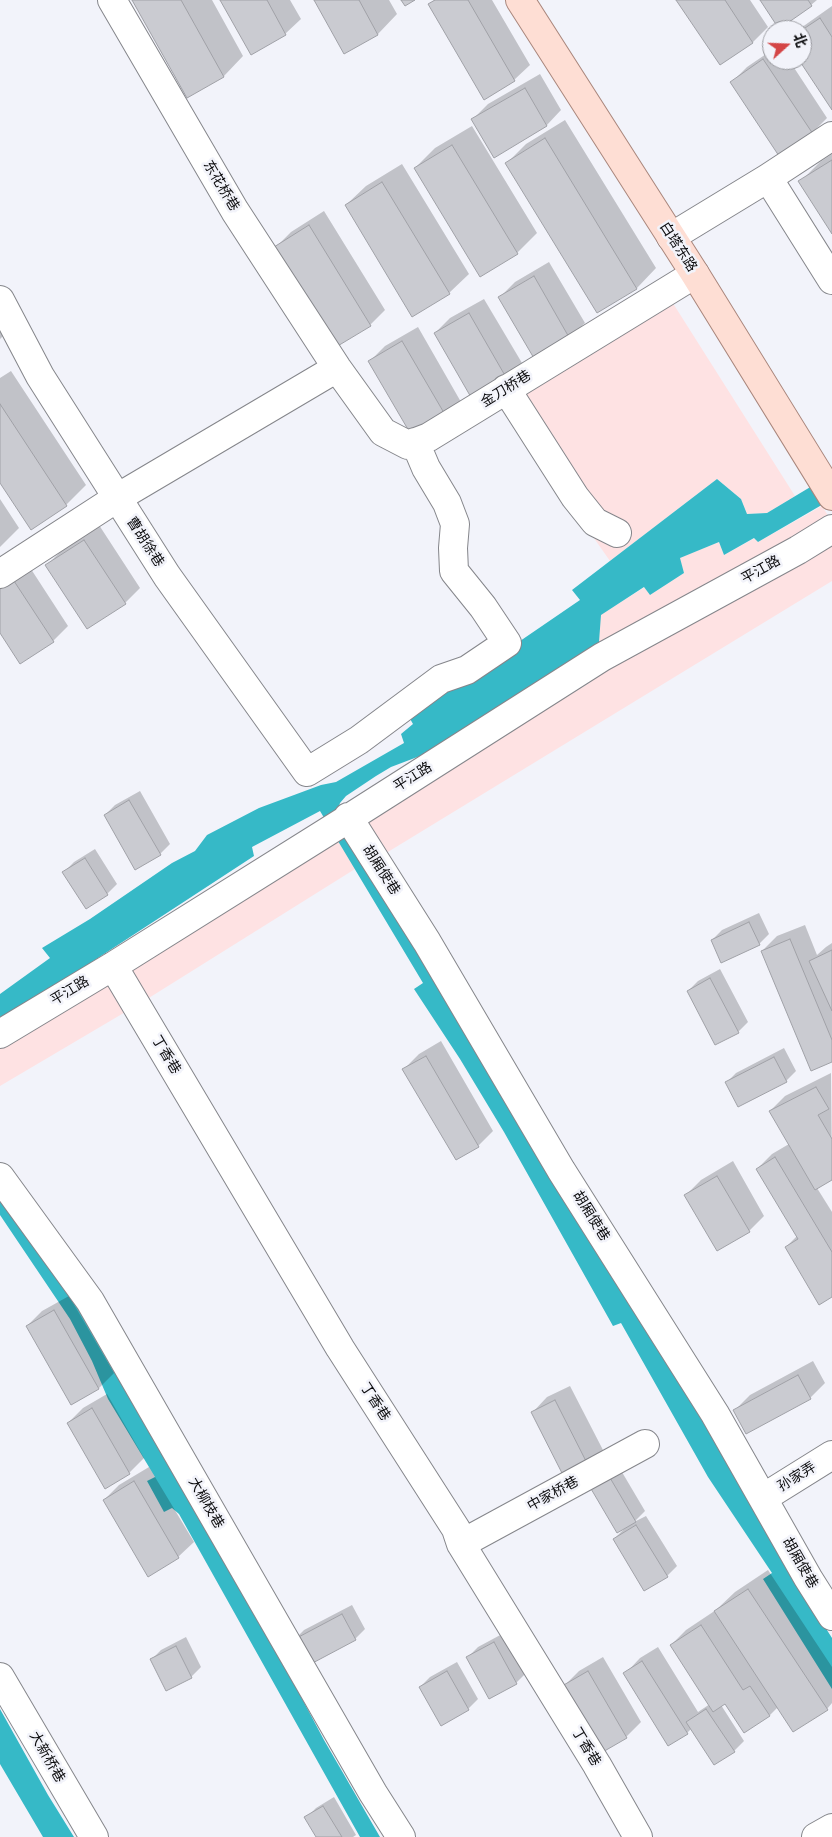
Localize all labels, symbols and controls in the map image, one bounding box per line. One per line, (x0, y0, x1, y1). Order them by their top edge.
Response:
north arrow (762, 20, 812, 70)
text: 北 (789, 31, 811, 50)
street label: 东花桥巷 (199, 158, 243, 214)
street label: 白塔东路 (656, 219, 700, 275)
street label: 金刀桥巷 (478, 367, 534, 411)
street label: 曹胡徐巷 (123, 514, 167, 570)
street label: 平江路 (739, 552, 783, 588)
street label: 平江路 (391, 759, 435, 795)
street label: 胡厢使巷 (359, 842, 403, 898)
street label: 平江路 (48, 973, 92, 1009)
street label: 丁香巷 (148, 1033, 184, 1077)
street label: 胡厢使巷 (569, 1188, 613, 1244)
street label: 丁香巷 (357, 1380, 393, 1424)
street label: 孙家弄 (775, 1459, 819, 1495)
street label: 中家桥巷 (524, 1473, 582, 1515)
street label: 大柳枝巷 (185, 1475, 227, 1531)
street label: 胡厢使巷 (779, 1535, 821, 1591)
street label: 丁香巷 (568, 1725, 604, 1769)
street label: 大新桥巷 (26, 1729, 68, 1785)

